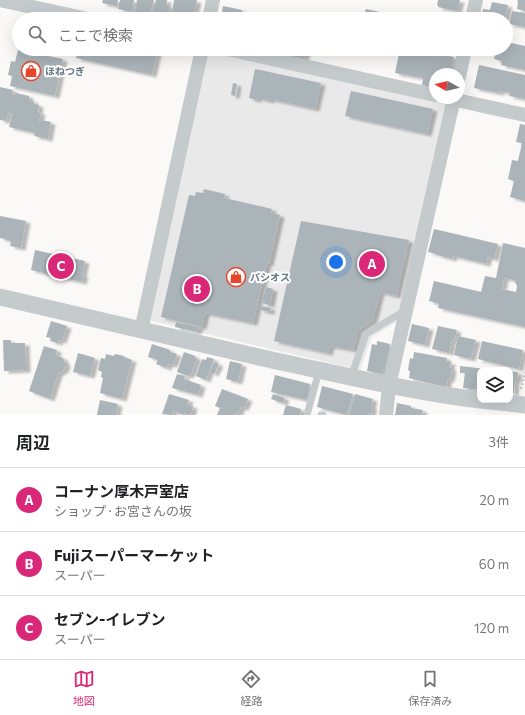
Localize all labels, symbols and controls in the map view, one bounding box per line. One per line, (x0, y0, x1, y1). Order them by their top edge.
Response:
search box (12, 12, 513, 56)
icon: search (26, 23, 48, 45)
text: ここで検索 (58, 26, 133, 44)
shop icon: ほねつぎ (20, 60, 42, 82)
place label: ほねつぎ (45, 65, 85, 77)
north arrow (429, 68, 465, 104)
pin: A (359, 249, 385, 279)
pin: C (48, 251, 74, 281)
your location (326, 252, 346, 272)
shop icon: パシオス (225, 266, 247, 288)
place label: パシオス (250, 271, 290, 283)
pin: B (184, 274, 210, 304)
map controls (477, 367, 513, 403)
button: layers (477, 367, 513, 403)
text: 周辺 (16, 432, 50, 453)
text: 3件 (489, 434, 509, 450)
text: コーナン厚木戸室店 (54, 482, 189, 500)
text: A (24, 492, 34, 508)
text: 20 m (480, 492, 509, 508)
text: ショップ · お宮さんの坂 (54, 503, 192, 519)
text: Fujiスーパーマーケット (54, 546, 214, 564)
text: B (25, 556, 33, 572)
text: 60 m (479, 556, 509, 572)
text: スーパー (54, 567, 106, 583)
text: セブン-イレブン (54, 610, 165, 628)
text: C (25, 620, 33, 636)
text: 120 m (474, 620, 509, 636)
text: スーパー (54, 631, 106, 647)
tab: 地図 (73, 668, 95, 708)
tab: 経路 (240, 668, 262, 708)
tab: 保存済み (408, 668, 452, 708)

